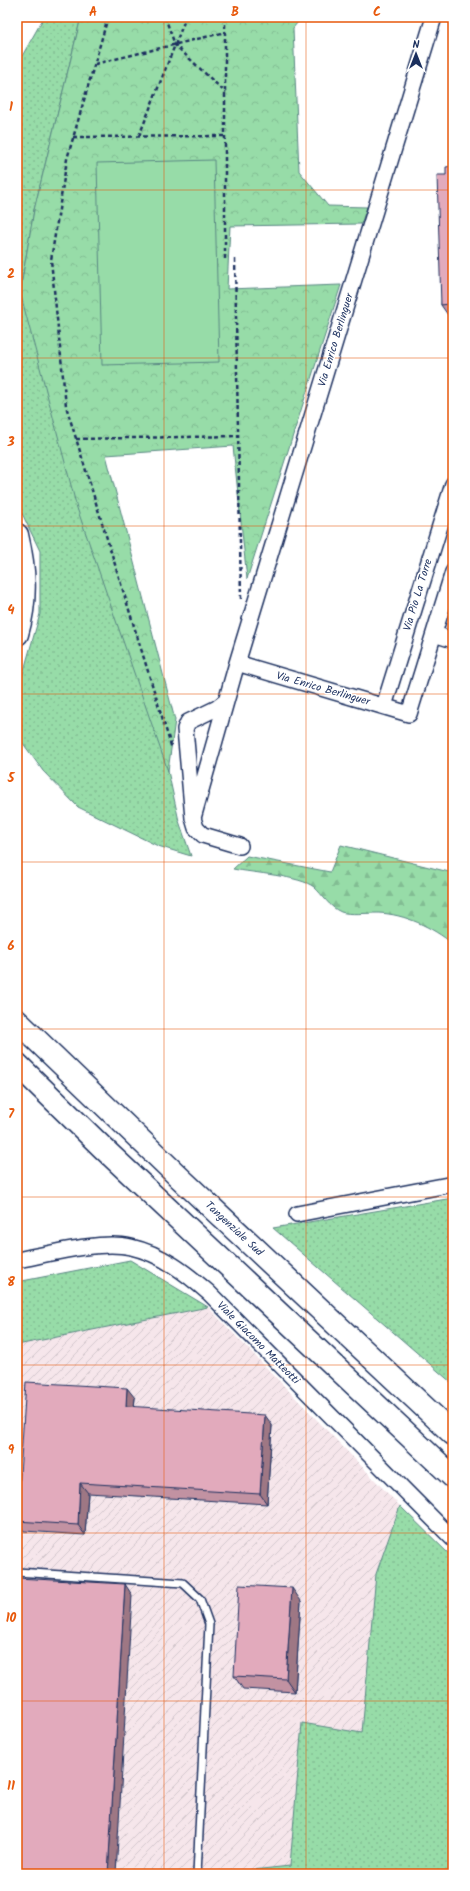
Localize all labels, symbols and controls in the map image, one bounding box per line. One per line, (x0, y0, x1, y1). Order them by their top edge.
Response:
text: A (89, 2, 97, 23)
text: B (231, 2, 239, 23)
text: C (373, 2, 381, 23)
north arrow (396, 34, 436, 74)
text: N (413, 36, 420, 54)
text: 1 (9, 97, 13, 118)
text: 2 (7, 264, 15, 285)
street label: Via Enrico Berlinguer (313, 290, 359, 389)
text: 3 (6, 432, 15, 453)
street label: Via Pio La Torre (398, 557, 438, 633)
text: 4 (7, 600, 15, 621)
street label: Via Enrico Berlinguer (274, 667, 373, 711)
text: 5 (7, 768, 16, 789)
text: 6 (7, 936, 15, 957)
text: 7 (8, 1104, 15, 1125)
street label: Tangenziale Sud (201, 1197, 268, 1261)
text: 8 (7, 1272, 15, 1293)
street label: Viale Giacomo Matteotti (212, 1297, 304, 1389)
text: 9 (8, 1440, 15, 1461)
text: 10 (6, 1608, 17, 1629)
text: 11 (7, 1776, 15, 1797)

